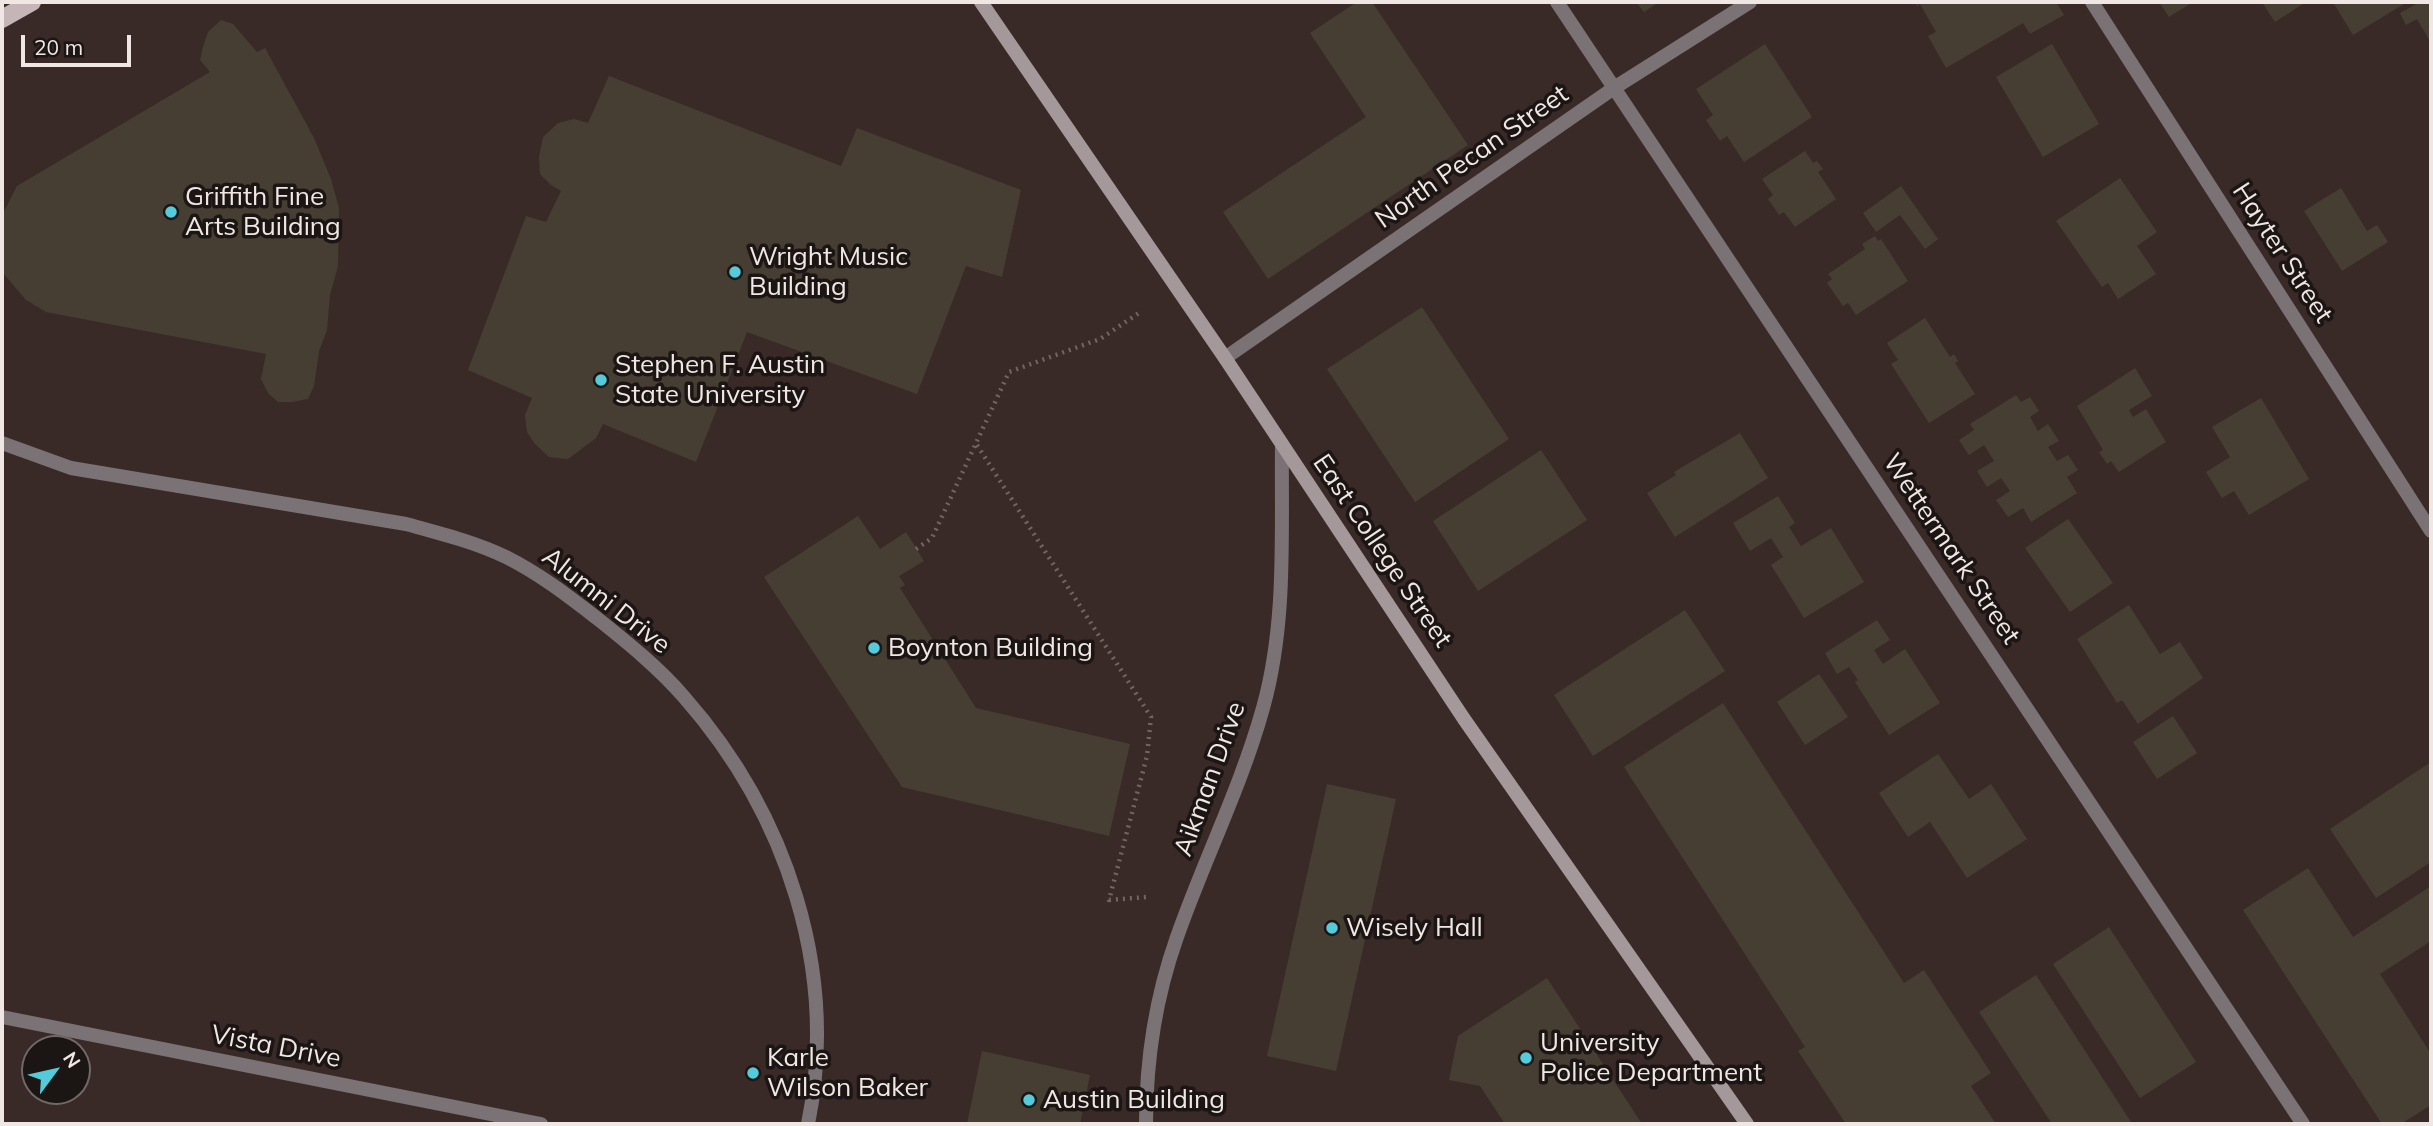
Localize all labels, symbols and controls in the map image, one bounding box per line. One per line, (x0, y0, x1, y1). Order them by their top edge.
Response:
scale bar (24, 21, 135, 65)
text: 20 m (34, 34, 83, 60)
street label: North Pecan Street (1370, 79, 1574, 235)
street label: Hayter Street (2225, 177, 2339, 329)
place label: Griffith Fine Arts Building (185, 181, 341, 242)
marker: Griffith Fine Arts Building (163, 204, 179, 220)
place label: Wright Music Building (749, 241, 908, 302)
marker: Wright Music Building (727, 264, 743, 280)
place label: Stephen F. Austin State University (615, 349, 825, 410)
marker: Stephen F. Austin State University (593, 372, 609, 388)
street label: Wettermark Street (1876, 448, 2026, 650)
street label: East College Street (1306, 449, 1458, 653)
street label: Alumni Drive (536, 541, 676, 661)
place label: Boynton Building (888, 632, 1093, 664)
marker: Boynton Building (866, 640, 882, 656)
street label: Aikman Drive (1168, 698, 1252, 860)
place label: Wisely Hall (1346, 912, 1483, 944)
marker: Wisely Hall (1324, 920, 1340, 936)
street label: Vista Drive (209, 1019, 343, 1075)
place label: University Police Department (1540, 1027, 1762, 1088)
north arrow (21, 1035, 91, 1105)
place label: Karle Wilson Baker (767, 1042, 928, 1104)
text: N (58, 1047, 86, 1072)
marker: University Police Department (1518, 1050, 1534, 1066)
marker: Karle Wilson Baker (745, 1065, 761, 1081)
place label: Austin Building (1043, 1084, 1225, 1116)
marker: Austin Building (1021, 1092, 1037, 1108)

